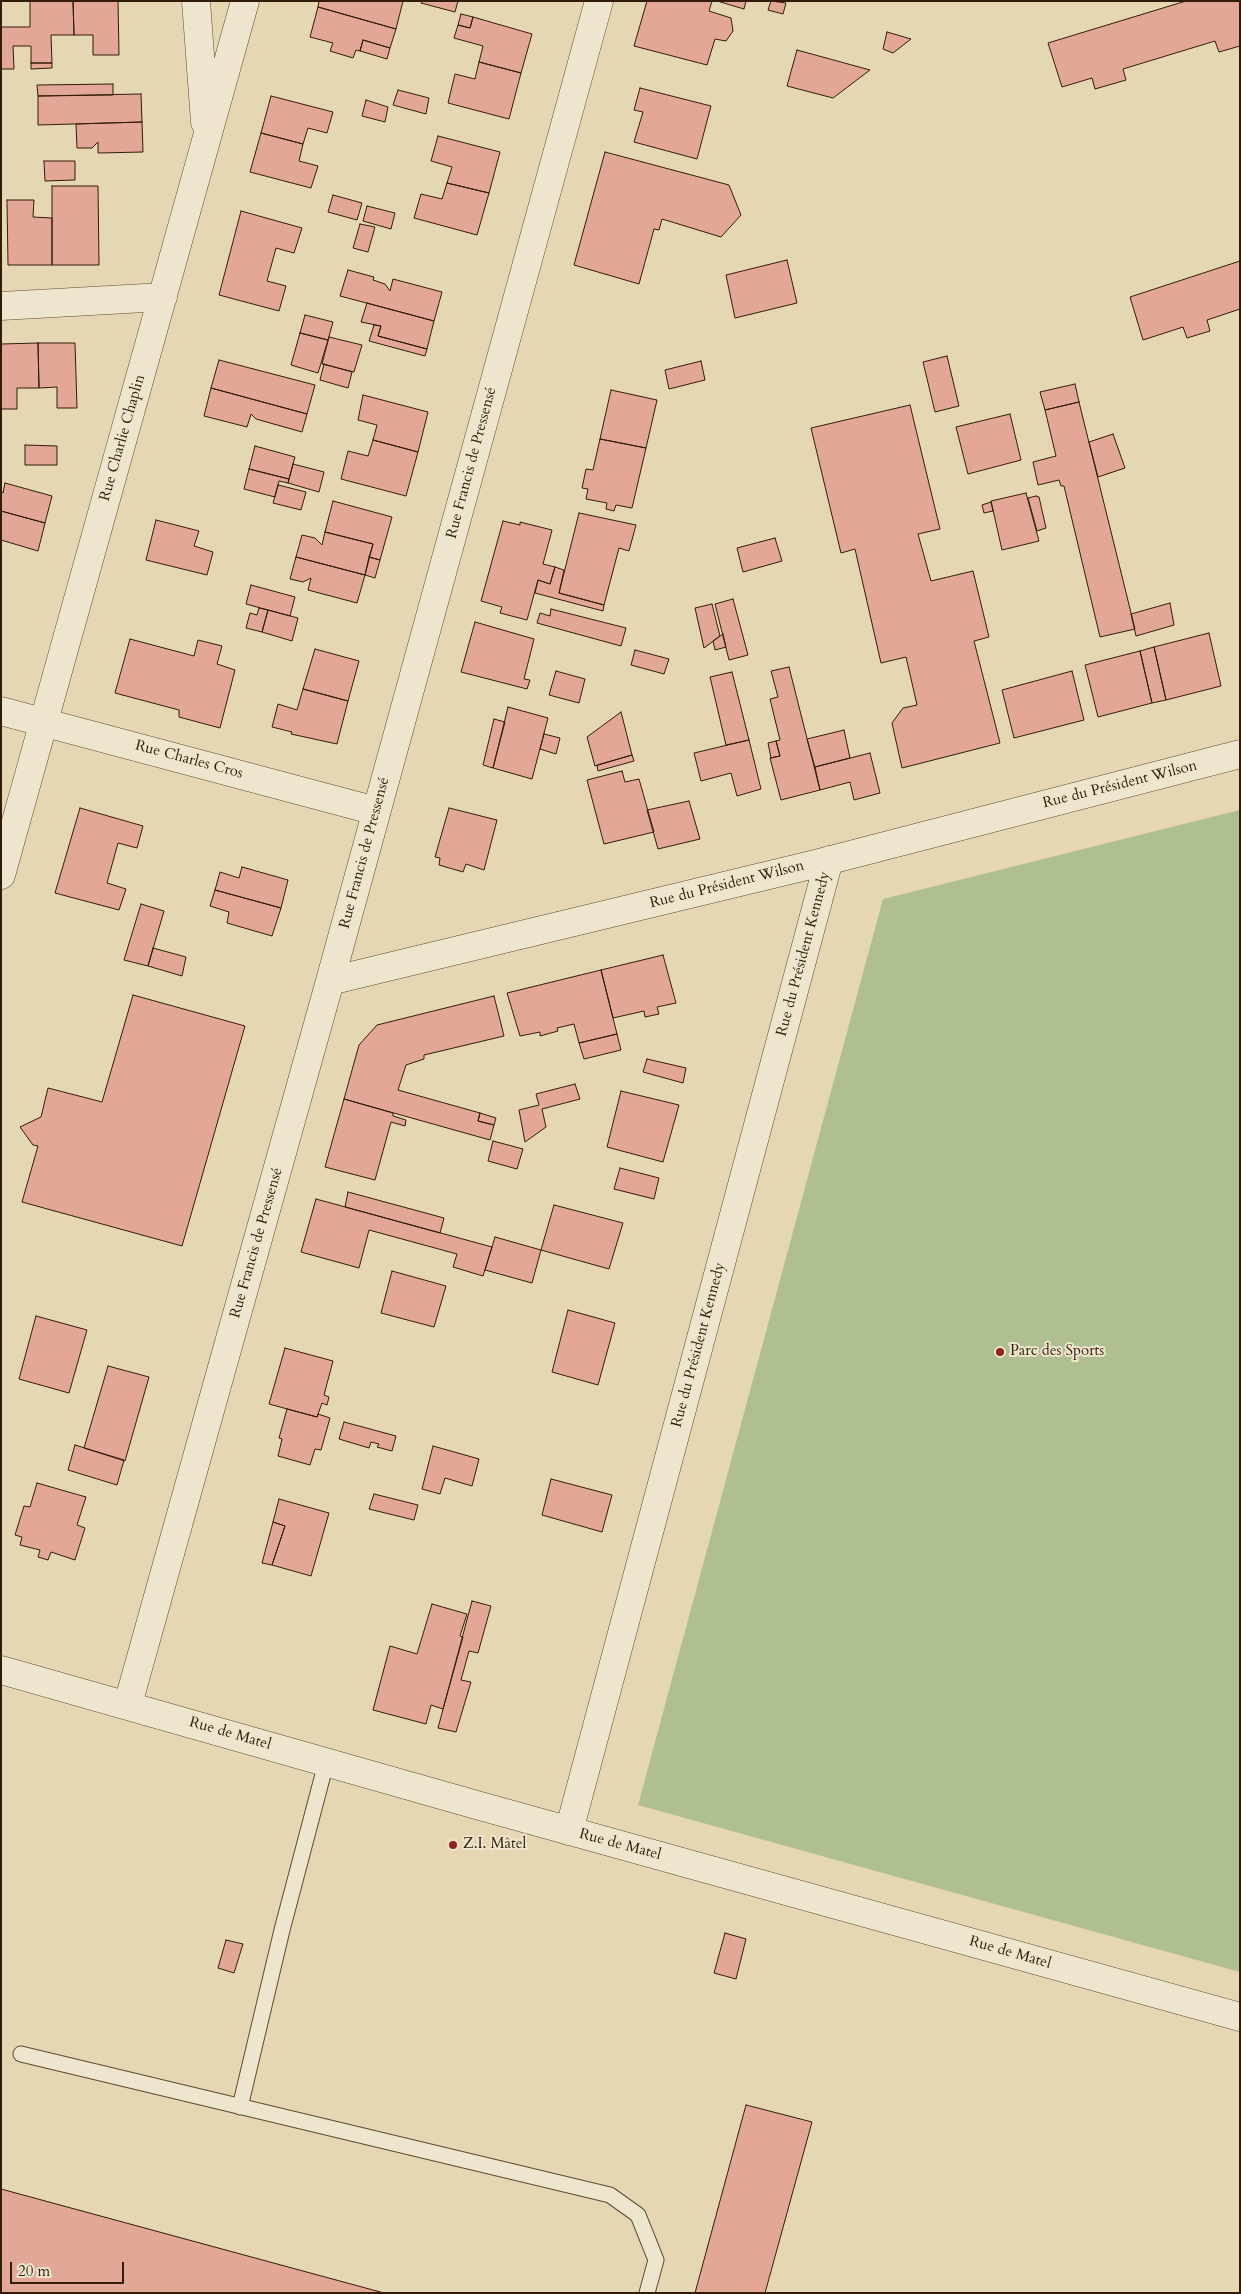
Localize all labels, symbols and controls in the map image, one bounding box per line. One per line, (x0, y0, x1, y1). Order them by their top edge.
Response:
street label: Rue Charlie Chaplin (96, 373, 150, 503)
street label: Rue Francis de Pressensé (443, 385, 501, 541)
street label: Rue Charles Cros (133, 737, 245, 783)
street label: Rue du Président Wilson (1041, 757, 1199, 813)
street label: Rue Francis de Pressensé (336, 775, 394, 931)
street label: Rue du Président Wilson (648, 857, 806, 913)
street label: Rue du Président Kennedy (773, 870, 835, 1038)
street label: Rue Francis de Pressensé (227, 1166, 287, 1320)
street label: Rue du Président Kennedy (668, 1261, 730, 1429)
place label: Parc des Sports (1010, 1343, 1104, 1361)
marker: Parc des Sports (994, 1346, 1006, 1358)
street label: Rue de Matel (187, 1714, 273, 1754)
street label: Rue de Matel (577, 1825, 663, 1865)
place label: Z.I. Mâtel (463, 1836, 526, 1854)
marker: Z.I. Mâtel (447, 1839, 459, 1851)
street label: Rue de Matel (967, 1933, 1053, 1973)
scale bar (12, 2252, 126, 2284)
text: 20 m (18, 2261, 50, 2281)

